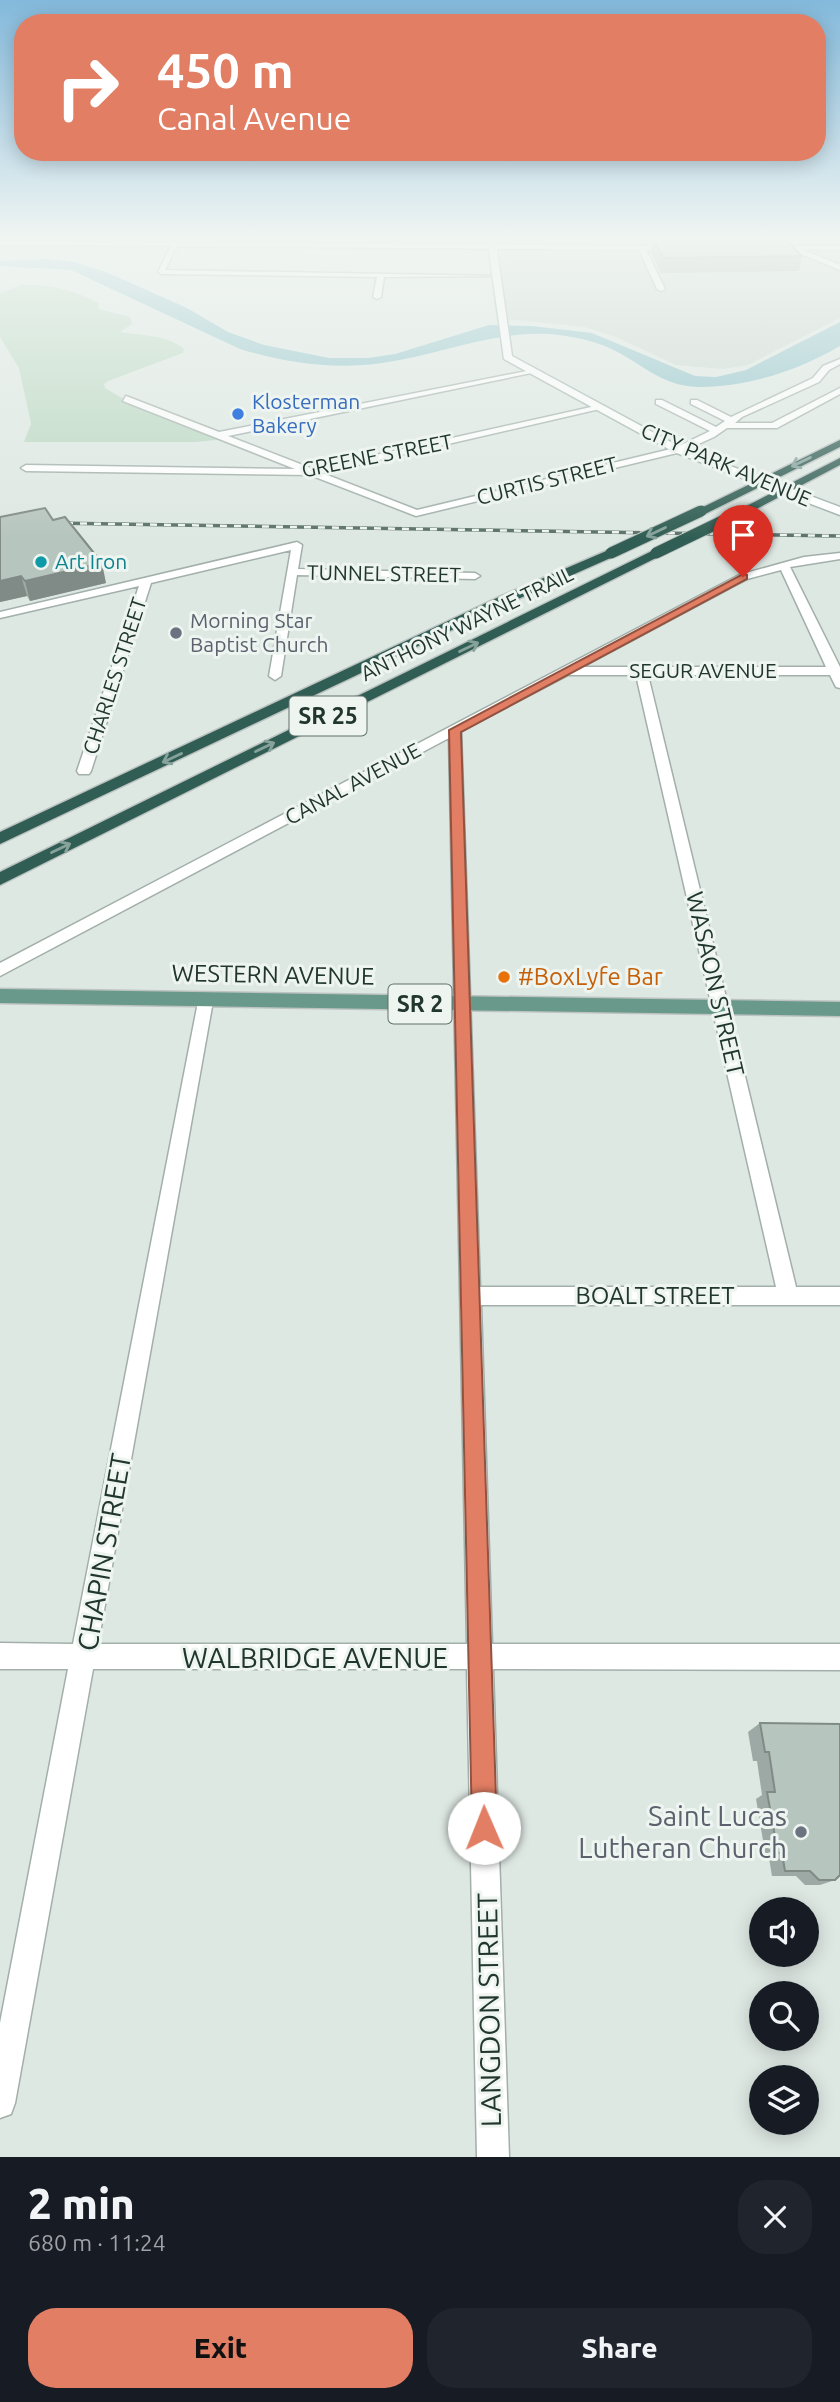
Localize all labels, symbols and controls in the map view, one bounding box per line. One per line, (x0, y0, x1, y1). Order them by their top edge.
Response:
icon: right (42, 42, 133, 133)
text: 450 m (157, 42, 294, 97)
text: Canal Avenue (157, 100, 351, 136)
place label: Klosterman Bakery (252, 389, 360, 437)
marker: Klosterman Bakery (230, 406, 246, 422)
street label: CITY PARK AVENUE (638, 417, 815, 511)
street label: GREENE STREET (299, 429, 455, 481)
street label: CURTIS STREET (474, 451, 620, 509)
one-way arrow (791, 456, 812, 470)
pin (713, 505, 773, 577)
icon: arrive (724, 516, 762, 554)
one-way arrow (646, 526, 667, 539)
place label: Art Iron (55, 549, 127, 573)
marker: Art Iron (33, 554, 49, 570)
street label: TUNNEL STREET (307, 560, 462, 586)
street label: ANTHONY WAYNE TRAIL (356, 561, 577, 685)
street label: CHARLES STREET (77, 594, 151, 757)
place label: Morning Star Baptist Church (190, 608, 329, 656)
marker: Morning Star Baptist Church (168, 625, 184, 641)
one-way arrow (458, 639, 479, 653)
street label: SEGUR AVENUE (629, 658, 777, 682)
road number: SR 25 (290, 696, 366, 736)
street label: CANAL AVENUE (281, 737, 424, 829)
one-way arrow (254, 740, 275, 754)
one-way arrow (162, 751, 183, 765)
one-way arrow (50, 841, 71, 855)
street label: WASAON STREET (681, 889, 750, 1079)
street label: WESTERN AVENUE (171, 959, 375, 990)
place label: #BoxLyfe Bar (518, 963, 663, 990)
marker: #BoxLyfe Bar (496, 969, 512, 985)
road number: SR 2 (388, 984, 452, 1023)
street label: BOALT STREET (575, 1282, 735, 1309)
street label: CHAPIN STREET (71, 1450, 136, 1653)
street label: WALBRIDGE AVENUE (182, 1642, 448, 1673)
position arrow (447, 1791, 521, 1865)
place label: Saint Lucas Lutheran Church (578, 1800, 787, 1863)
marker: Saint Lucas Lutheran Church (793, 1824, 809, 1840)
street label: LANGDON STREET (471, 1892, 506, 2127)
map controls (749, 1897, 819, 2135)
button: sound (749, 1897, 819, 1967)
button: search (749, 1981, 819, 2051)
button: layers (749, 2065, 819, 2135)
text: 2 min (28, 2180, 135, 2227)
button: close (738, 2180, 812, 2254)
text: 680 m · 11:24 (28, 2230, 166, 2255)
button: Exit (28, 2308, 413, 2388)
button: Share (427, 2308, 812, 2388)

